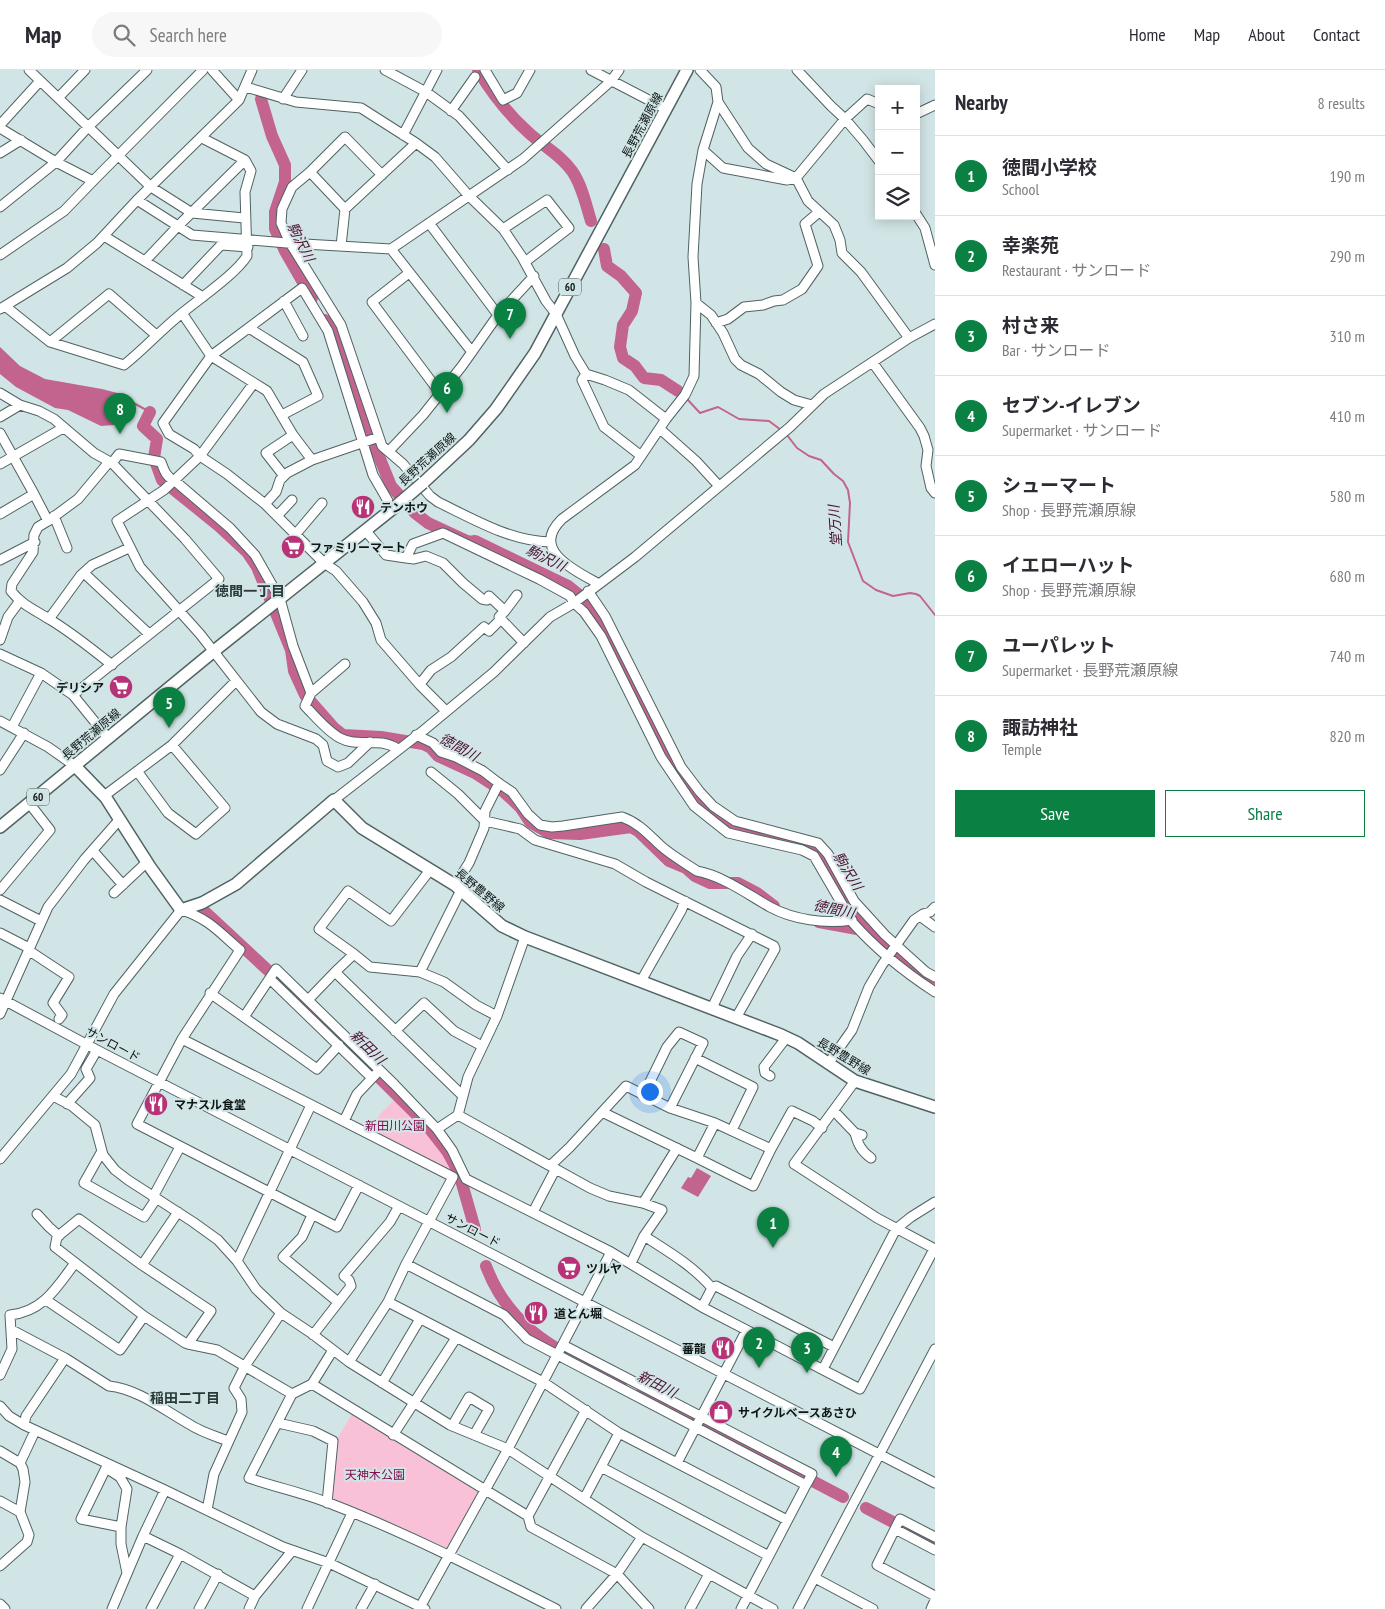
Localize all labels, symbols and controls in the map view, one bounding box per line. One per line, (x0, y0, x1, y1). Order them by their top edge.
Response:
search box (92, 12, 442, 57)
text: Map (25, 19, 62, 50)
icon: search (110, 21, 138, 49)
text: Search here (150, 23, 227, 47)
text: Home (1129, 23, 1166, 46)
text: Map (1194, 23, 1220, 46)
text: About (1248, 23, 1285, 46)
text: Contact (1313, 23, 1360, 46)
map controls (875, 85, 920, 220)
button: + (875, 85, 920, 130)
text: Nearby (955, 89, 1008, 116)
street label: 長野荒瀬原線 (618, 90, 666, 160)
text: 8 results (1318, 93, 1365, 113)
button: − (875, 130, 920, 175)
text: 徳間小学校 (1002, 155, 1097, 179)
text: 1 (967, 166, 975, 186)
text: 190 m (1330, 166, 1365, 186)
button: layers (875, 175, 920, 220)
text: School (1002, 179, 1039, 199)
water label: 駒沢川 (283, 219, 319, 267)
text: 幸楽苑 (1002, 233, 1059, 257)
text: 2 (967, 246, 975, 266)
text: 290 m (1330, 246, 1365, 266)
text: Restaurant · サンロード (1002, 260, 1151, 280)
road number: 60 (559, 278, 581, 296)
pin: 7 (494, 298, 526, 339)
text: 村さ来 (1002, 313, 1059, 337)
text: 3 (967, 326, 975, 346)
text: 310 m (1330, 326, 1365, 346)
text: Bar · サンロード (1002, 340, 1111, 360)
pin: 6 (431, 372, 463, 413)
pin: 8 (104, 393, 136, 434)
text: セブン-イレブン (1002, 393, 1141, 417)
text: 4 (967, 406, 975, 426)
text: 410 m (1330, 406, 1365, 426)
text: Supermarket · サンロード (1002, 420, 1162, 440)
street label: 長野荒瀬原線 (395, 429, 459, 489)
text: シューマート (1002, 473, 1116, 497)
text: 5 (967, 486, 975, 506)
text: 580 m (1330, 486, 1365, 506)
restaurant icon: テンホウ (350, 494, 376, 520)
place label: テンホウ (380, 500, 428, 515)
text: Shop · 長野荒瀬原線 (1002, 500, 1136, 520)
water label: 堂万川 (824, 502, 845, 548)
supermarket icon: ファミリーマート (280, 534, 306, 560)
place label: ファミリーマート (310, 540, 406, 555)
water label: 駒沢川 (523, 541, 571, 576)
text: イエローハット (1002, 553, 1134, 577)
text: 6 (967, 566, 975, 586)
text: 680 m (1330, 566, 1365, 586)
text: Shop · 長野荒瀬原線 (1002, 580, 1136, 600)
district label: 徳間一丁目 (215, 582, 285, 600)
text: ユーパレット (1002, 633, 1116, 657)
text: 7 (967, 646, 975, 666)
text: 740 m (1330, 646, 1365, 666)
text: Supermarket · 長野荒瀬原線 (1002, 660, 1178, 680)
supermarket icon: デリシア (108, 674, 134, 700)
place label: デリシア (56, 680, 104, 695)
pin: 5 (153, 687, 185, 728)
street label: 長野荒瀬原線 (59, 705, 123, 763)
text: 諏訪神社 (1002, 715, 1078, 739)
text: 8 (967, 726, 975, 746)
text: 820 m (1330, 726, 1365, 746)
water label: 徳間川 (436, 729, 483, 766)
text: Temple (1002, 739, 1042, 759)
road number: 60 (27, 789, 49, 806)
button: Save (955, 790, 1155, 837)
button: Share (1165, 790, 1365, 837)
water label: 駒沢川 (829, 848, 868, 895)
street label: 長野豊野線 (452, 865, 508, 915)
water label: 徳間川 (812, 896, 858, 923)
street label: サンロード (83, 1023, 143, 1065)
water label: 新田川 (347, 1026, 391, 1069)
street label: 長野豊野線 (814, 1034, 874, 1078)
your location (637, 1079, 663, 1105)
restaurant icon: マナスル食堂 (143, 1091, 169, 1117)
place label: マナスル食堂 (174, 1097, 246, 1112)
park label: 新田川公園 (365, 1118, 425, 1133)
pin: 1 (757, 1207, 789, 1248)
street label: サンロード (443, 1210, 503, 1250)
supermarket icon: ツルヤ (556, 1255, 582, 1281)
place label: ツルヤ (586, 1261, 622, 1276)
restaurant icon: 道とん堀 (523, 1300, 549, 1326)
place label: 道とん堀 (554, 1306, 602, 1321)
pin: 2 (743, 1327, 775, 1368)
pin: 3 (791, 1332, 823, 1373)
restaurant icon: 蕃龍 (710, 1335, 736, 1361)
place label: 蕃龍 (682, 1341, 706, 1356)
water label: 新田川 (634, 1366, 682, 1402)
district label: 稲田二丁目 (150, 1389, 220, 1407)
shop icon: サイクルベースあさひ (708, 1399, 734, 1425)
place label: サイクルベースあさひ (738, 1405, 857, 1420)
pin: 4 (820, 1436, 852, 1477)
park label: 天神木公園 (345, 1467, 405, 1482)

